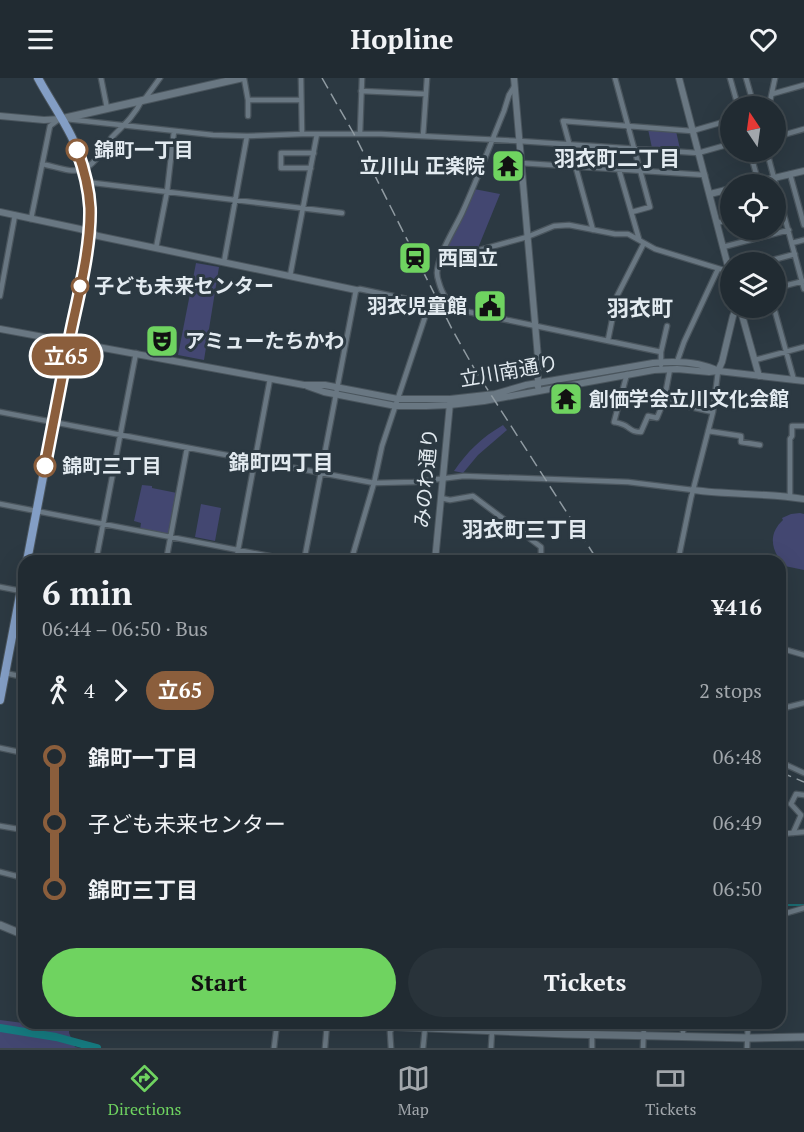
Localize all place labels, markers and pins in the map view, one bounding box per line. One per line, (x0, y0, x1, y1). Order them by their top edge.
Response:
place label: 錦町一丁目 (94, 136, 194, 163)
marker: 錦町一丁目 (66, 139, 88, 161)
temple icon: 立川山 正楽院 (490, 148, 526, 184)
place label: 立川山 正楽院 (360, 152, 485, 179)
station icon: 西国立 (397, 240, 433, 276)
place label: 西国立 (438, 244, 498, 271)
place label: 子ども未来センター (94, 272, 274, 299)
marker: 子ども未来センター (71, 277, 89, 295)
public building icon: 羽衣児童館 (472, 288, 508, 324)
place label: 羽衣児童館 (367, 292, 467, 319)
theatre icon: アミューたちかわ (144, 323, 180, 359)
place label: アミューたちかわ (185, 327, 345, 354)
temple icon: 創価学会立川文化会館 (548, 381, 584, 417)
place label: 創価学会立川文化会館 (589, 385, 789, 412)
place label: 錦町三丁目 (62, 452, 162, 479)
marker: 錦町三丁目 (34, 455, 56, 477)

